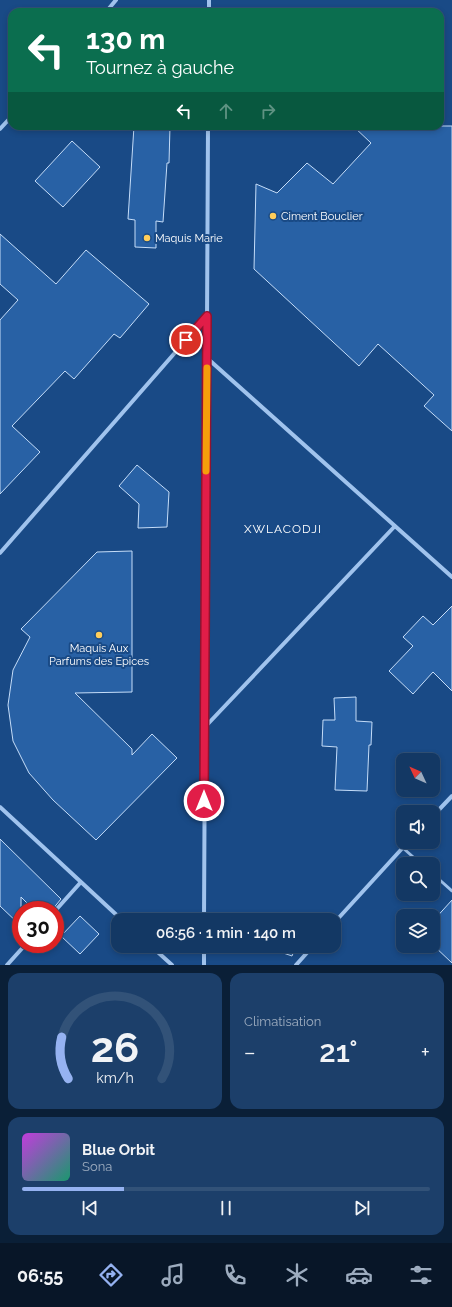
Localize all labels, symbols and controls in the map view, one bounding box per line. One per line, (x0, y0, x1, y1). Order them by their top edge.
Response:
text: 130 m (86, 23, 165, 56)
icon: left (20, 24, 72, 76)
text: Tournez à gauche (86, 57, 234, 78)
icon: left (173, 100, 195, 122)
icon: ahead (215, 100, 237, 122)
icon: right (257, 100, 279, 122)
place label: Ciment Bouclier (281, 210, 363, 223)
marker: Ciment Bouclier (268, 211, 278, 221)
place label: Maquis Marie (155, 232, 223, 245)
marker: Maquis Marie (142, 233, 152, 243)
pin (169, 323, 203, 357)
icon: arrive (175, 329, 197, 351)
district label: XWLACODJI (244, 522, 322, 536)
marker: Maquis Aux Parfums des Epices (94, 630, 104, 640)
place label: Maquis Aux Parfums des Epices (49, 642, 149, 668)
north arrow (396, 753, 440, 797)
map controls (396, 753, 440, 953)
position arrow (183, 780, 225, 822)
button: sound (396, 805, 440, 849)
button: search (396, 857, 440, 901)
speed limit sign: 30 (12, 901, 64, 953)
button: layers (396, 909, 440, 953)
text: 06:56 · 1 min · 140 m (156, 924, 296, 942)
text: Climatisation (244, 1014, 321, 1029)
text: 26 (91, 1023, 139, 1072)
text: 21° (319, 1034, 358, 1069)
text: − (244, 1039, 256, 1065)
text: + (421, 1039, 430, 1065)
text: km/h (96, 1070, 134, 1086)
text: Blue Orbit (82, 1141, 155, 1159)
text: Sona (82, 1159, 112, 1174)
icon: previous (79, 1197, 101, 1219)
icon: pause (215, 1197, 237, 1219)
icon: next (351, 1197, 373, 1219)
icon: directions (97, 1261, 125, 1289)
icon: music (159, 1261, 187, 1289)
icon: phone (221, 1261, 249, 1289)
icon: climate (283, 1261, 311, 1289)
icon: car (345, 1261, 373, 1289)
icon: filters (407, 1261, 435, 1289)
text: 06:55 (17, 1265, 63, 1286)

